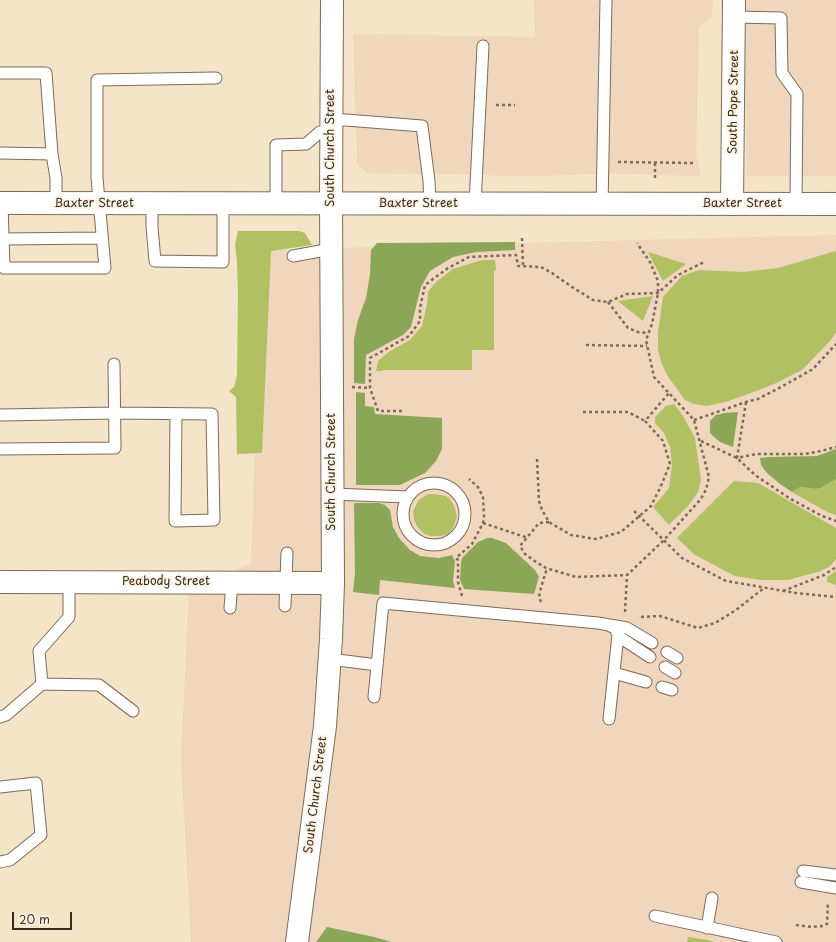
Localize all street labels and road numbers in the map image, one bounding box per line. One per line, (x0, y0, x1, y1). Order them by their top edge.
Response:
street label: South Pope Street (726, 50, 742, 154)
street label: South Church Street (324, 89, 338, 207)
street label: Baxter Street (54, 197, 134, 211)
street label: Baxter Street (378, 197, 458, 211)
street label: Baxter Street (702, 197, 782, 211)
street label: South Church Street (325, 413, 339, 531)
street label: Peabody Street (122, 575, 210, 589)
street label: South Church Street (302, 736, 330, 854)

